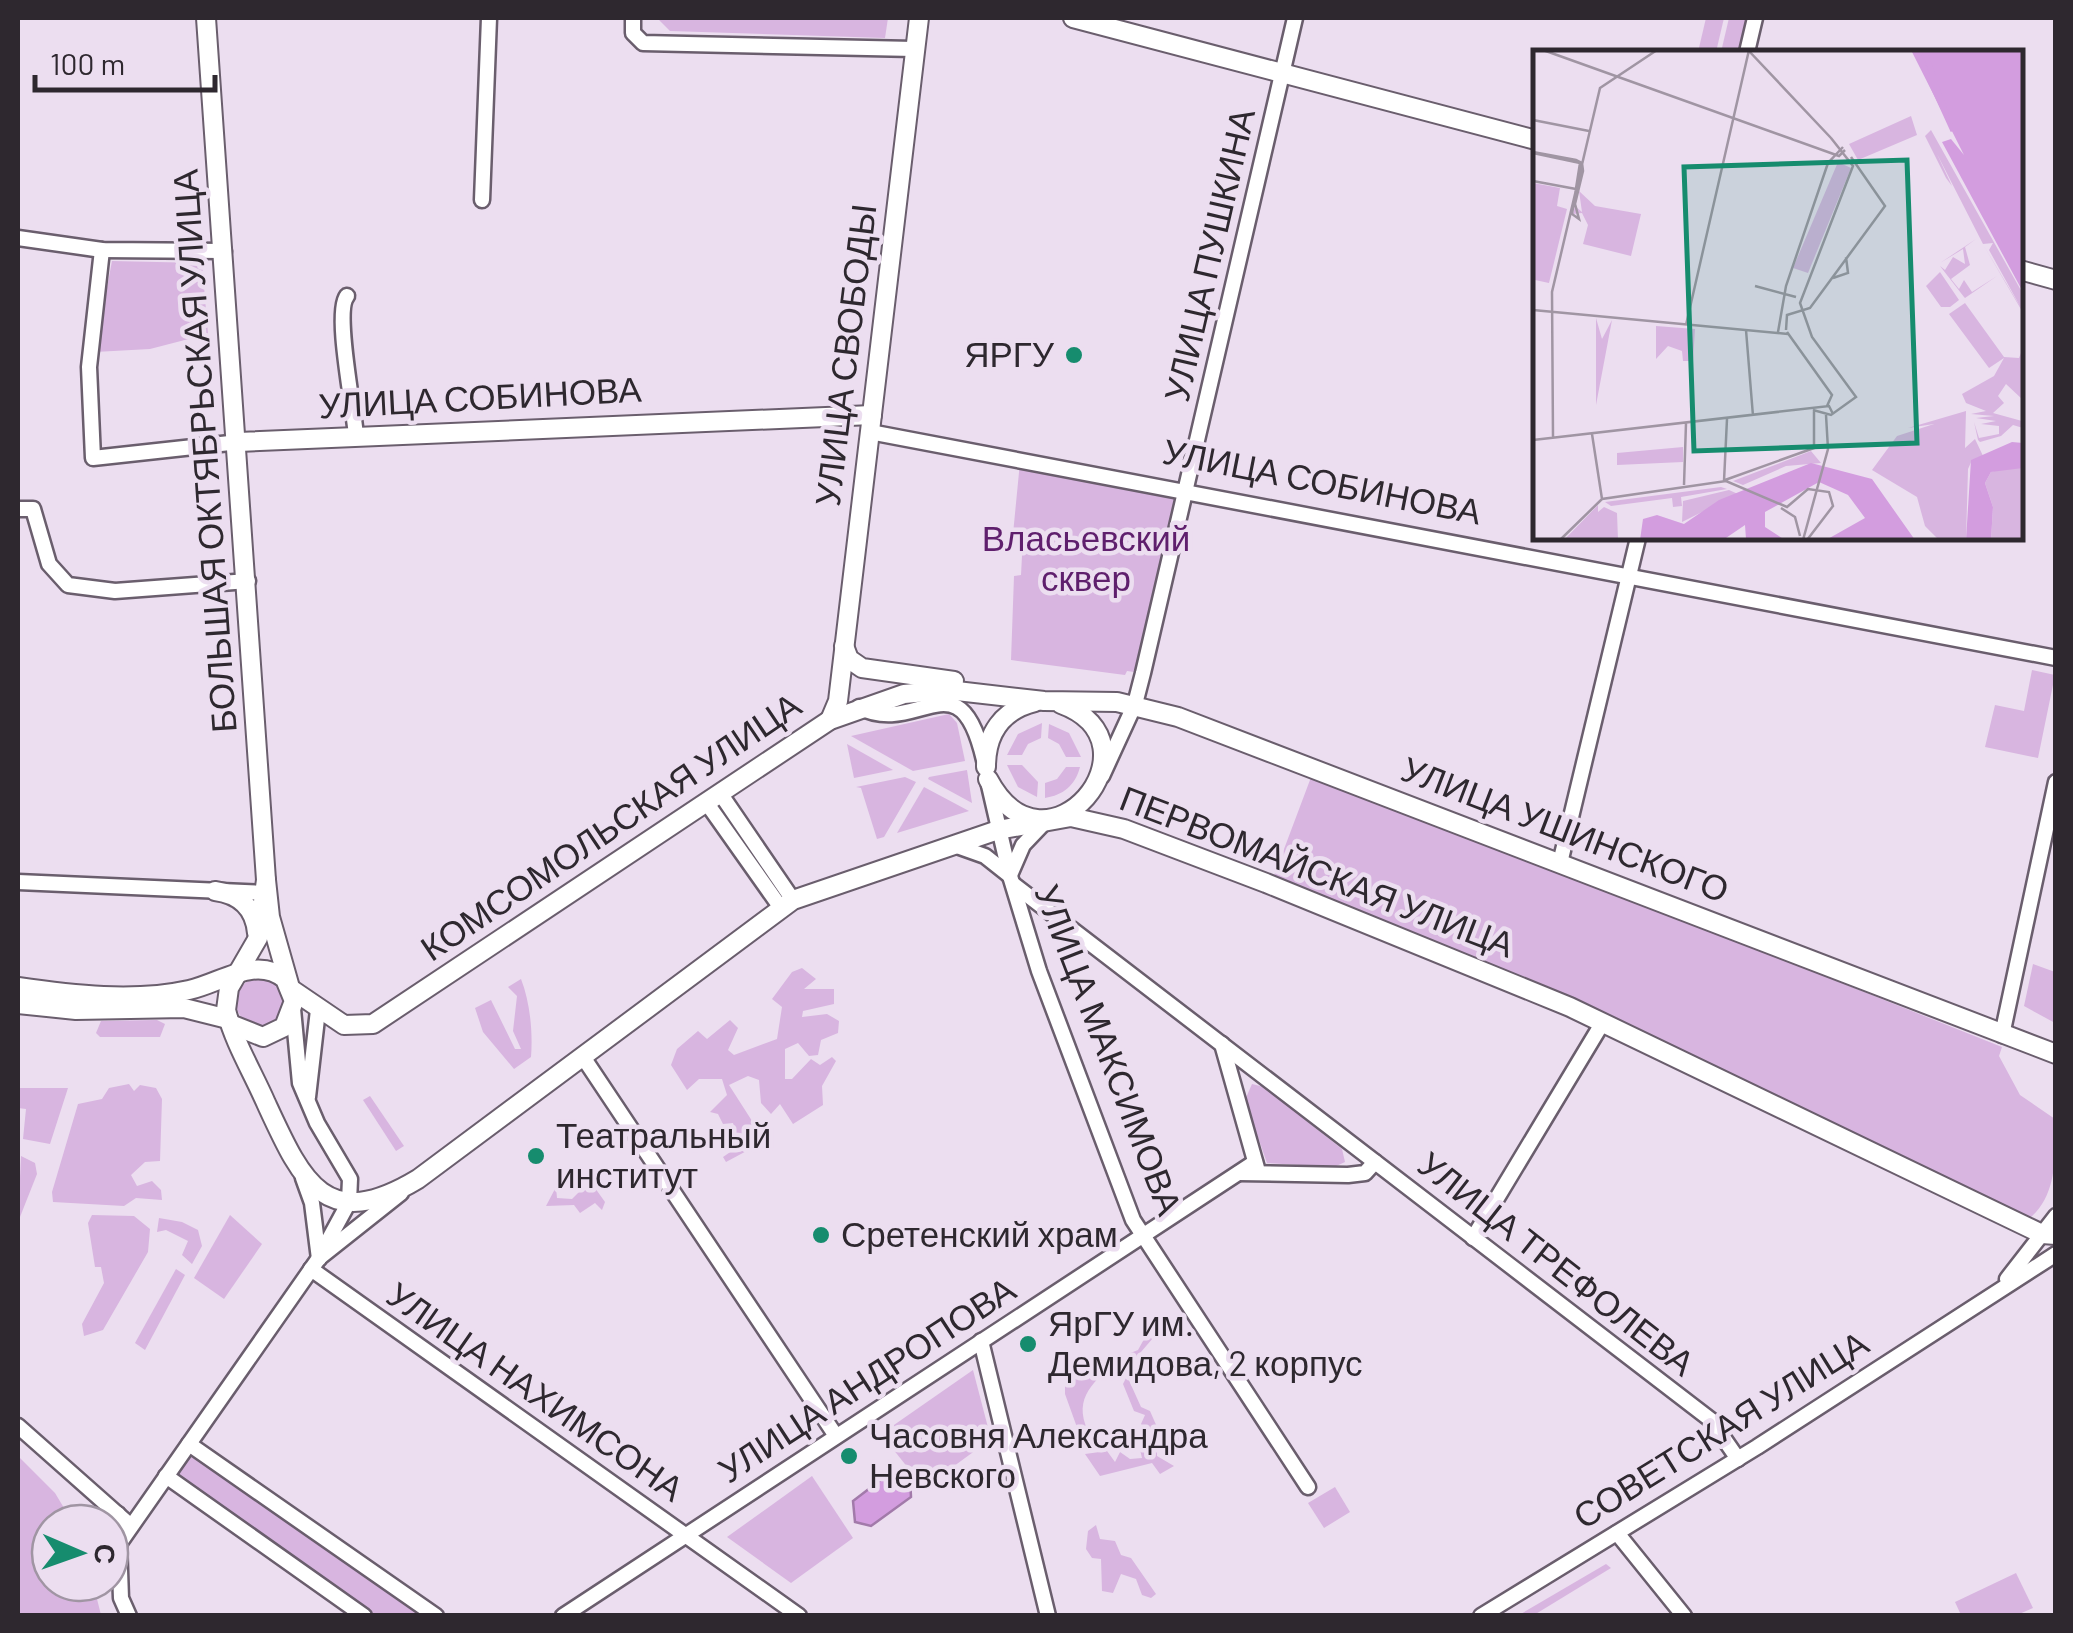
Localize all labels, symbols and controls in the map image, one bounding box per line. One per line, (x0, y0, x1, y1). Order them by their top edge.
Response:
scale bar (35, 30, 215, 92)
text: 100 m (50, 45, 125, 81)
inset map (1533, 50, 2023, 540)
street label: УЛИЦА ПУШКИНА (1154, 103, 1262, 405)
street label: БОЛЬШАЯ ОКТЯБРЬСКАЯ УЛИЦА (162, 167, 244, 734)
street label: УЛИЦА СВОБОДЫ (805, 201, 883, 508)
place label: ЯРГУ (964, 332, 1055, 374)
marker: ЯРГУ (1063, 344, 1085, 366)
street label: УЛИЦА СОБИНОВА (317, 367, 643, 425)
street label: УЛИЦА СОБИНОВА (1160, 429, 1486, 532)
park label: Власьевский сквер (982, 516, 1190, 598)
street label: КОМСОМОЛЬСКАЯ УЛИЦА (412, 682, 808, 968)
street label: УЛИЦА УШИНСКОГО (1396, 746, 1735, 910)
street label: ПЕРВОМАЙСКАЯ УЛИЦА (1115, 776, 1521, 965)
street label: УЛИЦА МАКСИМОВА (1027, 878, 1192, 1221)
place label: Театральный институт (556, 1113, 771, 1195)
street label: УЛИЦА ТРЕФОЛЕВА (1411, 1142, 1704, 1384)
marker: Театральный институт (525, 1145, 547, 1167)
place label: Сретенский храм (841, 1212, 1118, 1254)
marker: Сретенский храм (810, 1224, 832, 1246)
street label: УЛИЦА АНДРОПОВА (710, 1266, 1023, 1490)
street label: УЛИЦА НАХИМСОНА (380, 1272, 693, 1509)
place label: ЯрГУ им. Демидова, 2 корпус (1048, 1301, 1363, 1383)
street label: СОВЕТСКАЯ УЛИЦА (1565, 1320, 1876, 1536)
marker: ЯрГУ им. Демидова, 2 корпус (1017, 1333, 1039, 1355)
place label: Часовня Александра Невского (869, 1413, 1208, 1495)
marker: Часовня Александра Невского (838, 1445, 860, 1467)
north arrow (30, 1503, 130, 1603)
text: С (89, 1543, 123, 1565)

